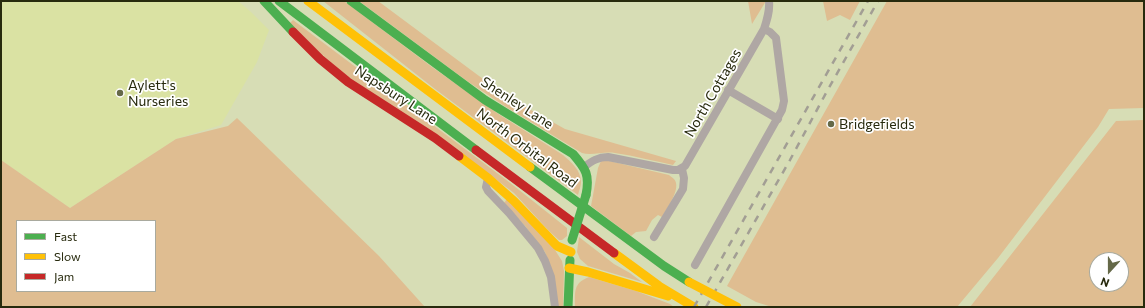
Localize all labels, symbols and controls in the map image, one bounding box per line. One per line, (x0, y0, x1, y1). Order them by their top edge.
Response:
street label: North Cottages (681, 46, 745, 140)
street label: Napsbury Lane (352, 62, 440, 128)
street label: Shenley Lane (478, 73, 556, 133)
place label: Aylett's Nurseries (128, 77, 188, 110)
marker: Aylett's Nurseries (115, 88, 125, 98)
street label: North Orbital Road (473, 105, 581, 191)
place label: Bridgefields (839, 116, 915, 132)
marker: Bridgefields (826, 119, 836, 129)
legend (16, 220, 156, 292)
text: Fast (54, 229, 77, 243)
text: Slow (54, 249, 81, 263)
north arrow (1089, 252, 1129, 292)
text: Jam (54, 269, 74, 283)
text: N (1099, 275, 1111, 290)

